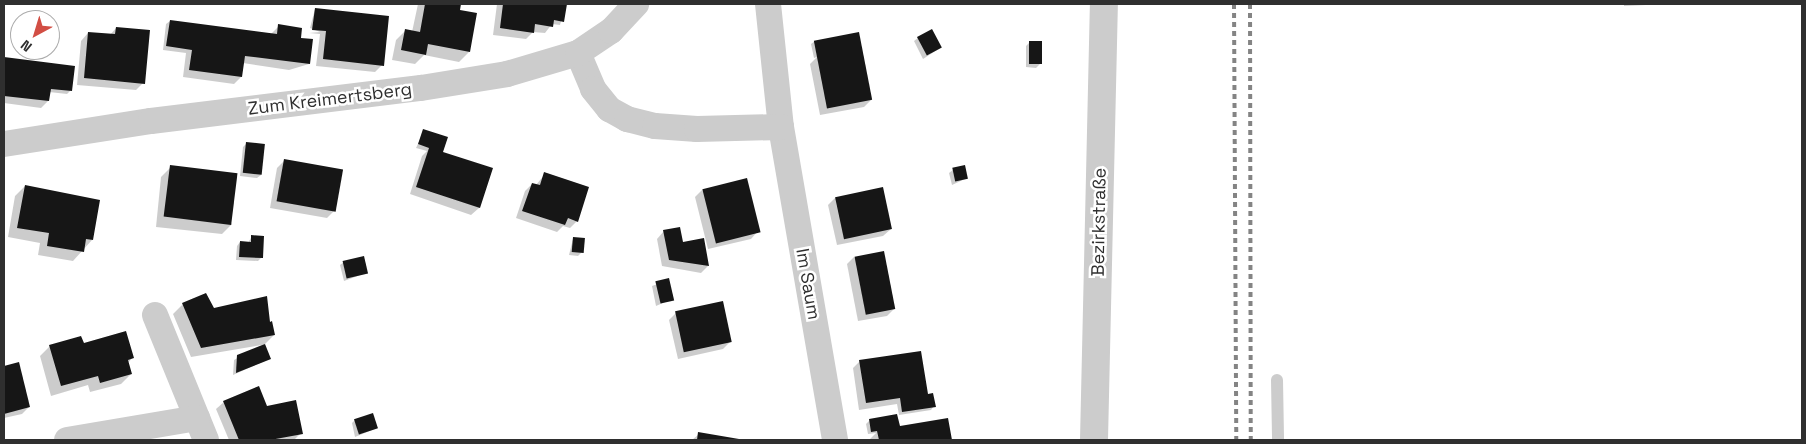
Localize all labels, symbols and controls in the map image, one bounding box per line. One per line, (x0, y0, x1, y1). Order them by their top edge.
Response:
north arrow (10, 10, 60, 60)
text: N (17, 36, 36, 56)
street label: Zum Kreimertsberg (247, 78, 413, 120)
street label: Bezirkstraße (1087, 168, 1111, 276)
street label: Im Saum (791, 247, 825, 321)

